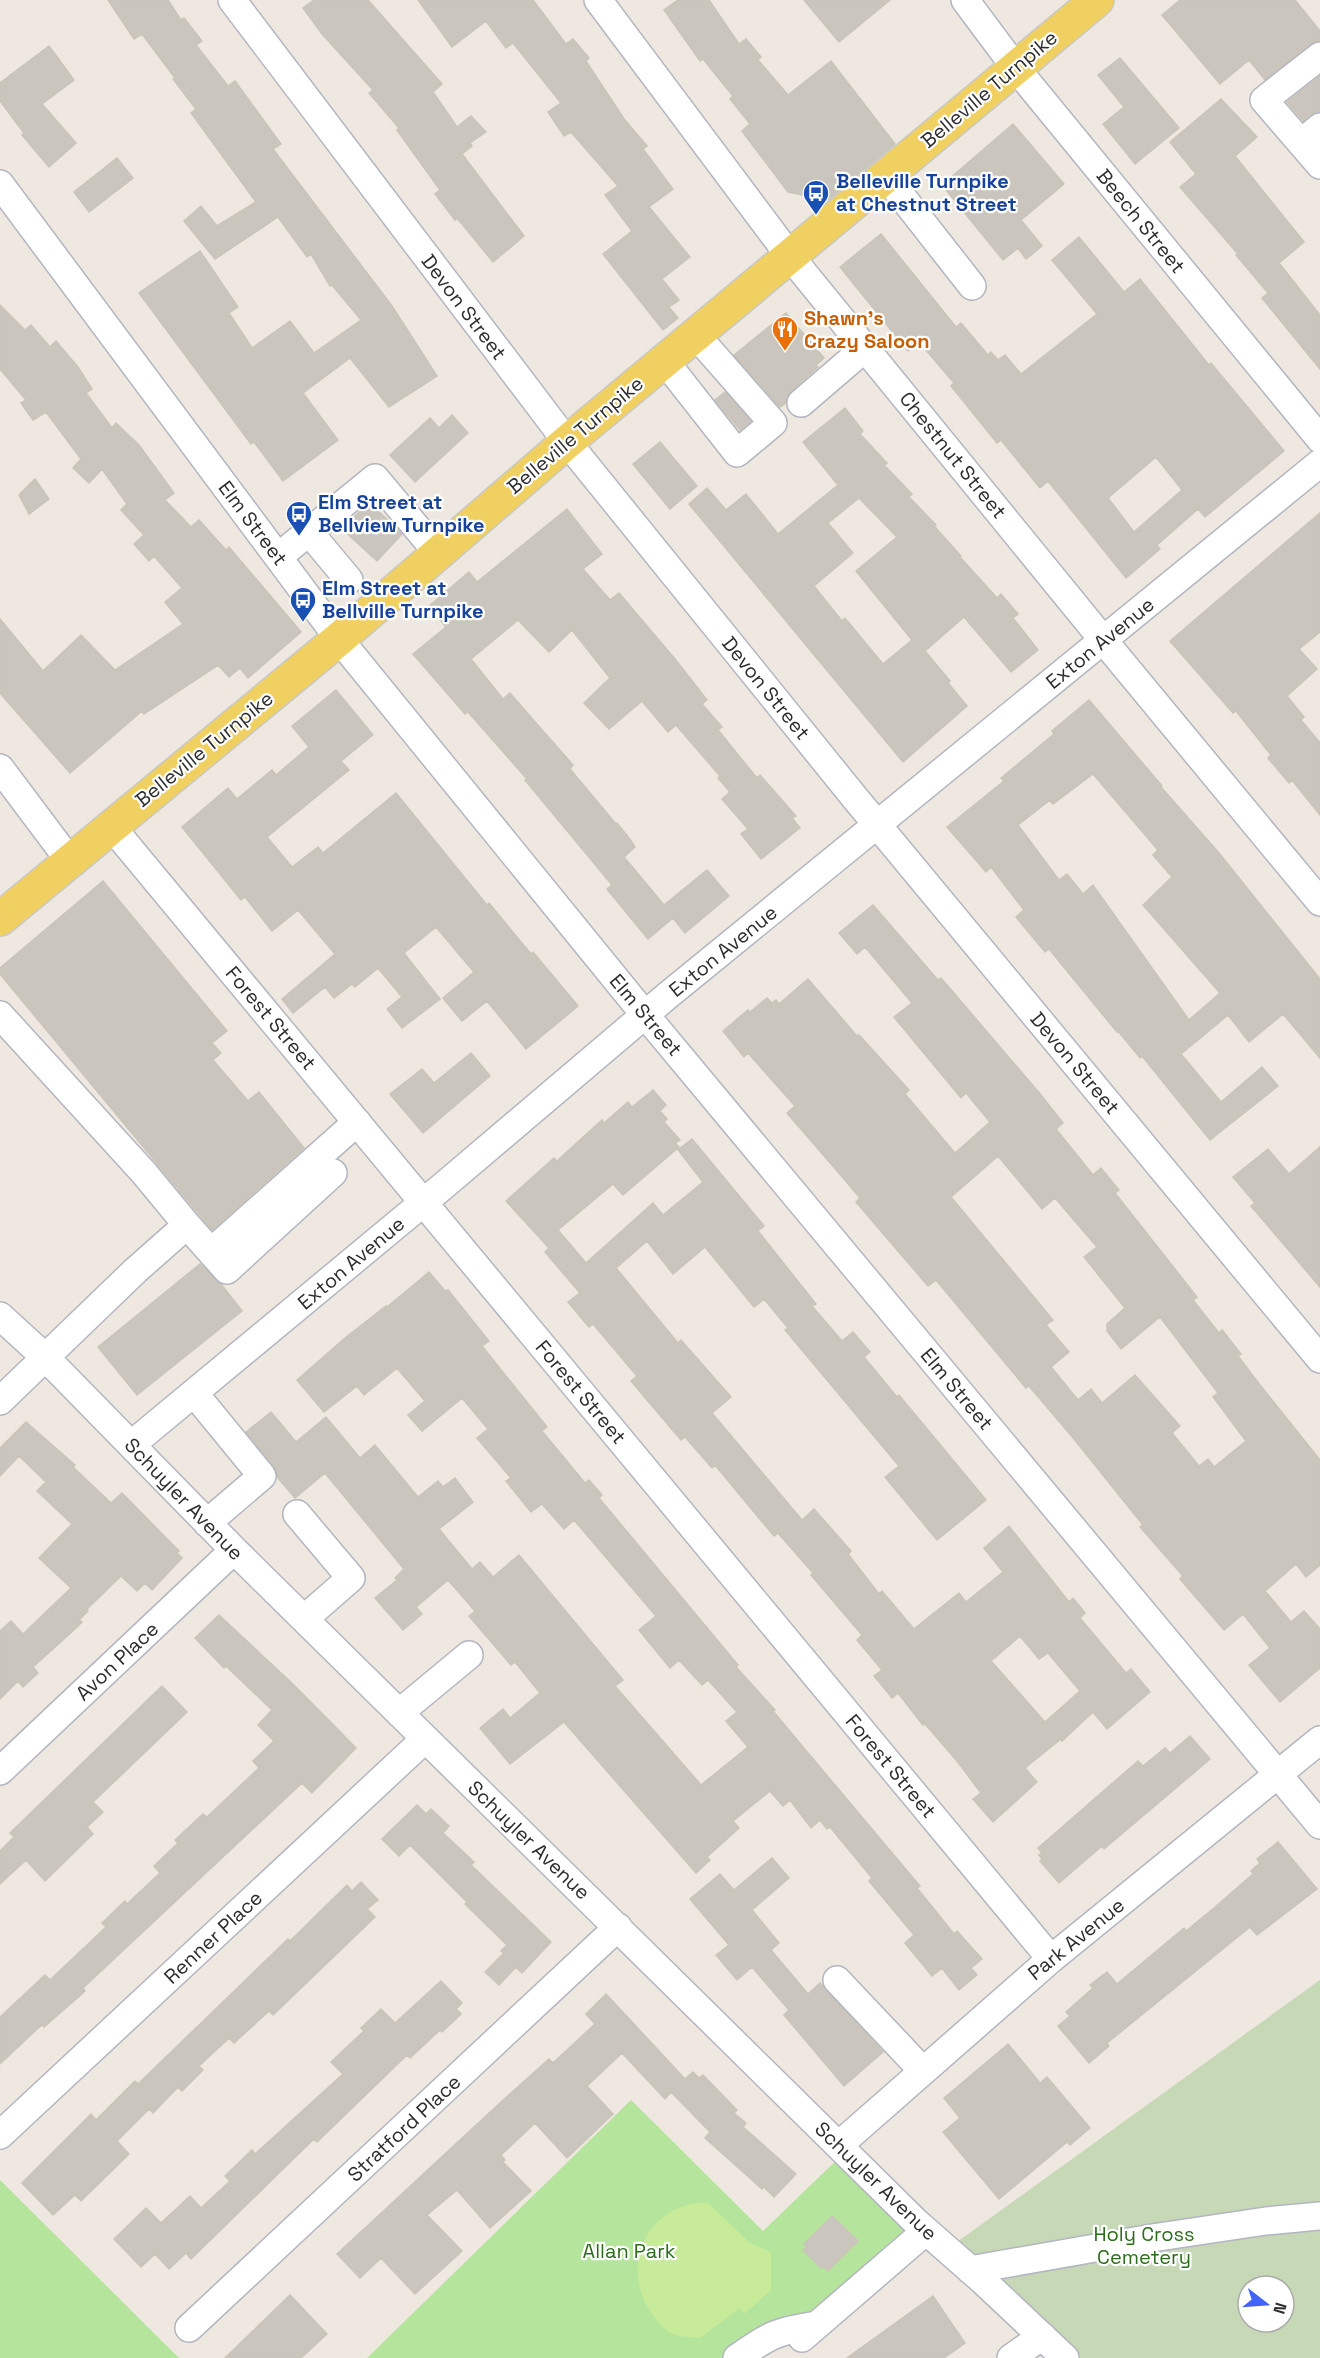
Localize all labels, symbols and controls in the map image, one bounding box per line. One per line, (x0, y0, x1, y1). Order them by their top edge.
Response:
street label: Belleville Turnpike (915, 24, 1063, 154)
street label: Beech Street (1091, 163, 1191, 279)
place label: Belleville Turnpike at Chestnut Street (836, 168, 1017, 217)
bus stop icon: Belleville Turnpike at Chestnut Street (801, 178, 831, 216)
street label: Devon Street (416, 249, 512, 365)
place label: Shawn's Crazy Saloon (804, 305, 930, 354)
restaurant icon: Shawn's Crazy Saloon (770, 314, 800, 352)
street label: Belleville Turnpike (501, 370, 649, 500)
street label: Chestnut Street (894, 386, 1012, 524)
street label: Elm Street (213, 475, 293, 571)
place label: Elm Street at Bellview Turnpike (318, 489, 485, 538)
bus stop icon: Elm Street at Bellview Turnpike (284, 499, 314, 537)
place label: Elm Street at Bellville Turnpike (322, 575, 484, 624)
bus stop icon: Elm Street at Bellville Turnpike (288, 585, 318, 623)
street label: Exton Avenue (1040, 591, 1160, 695)
street label: Devon Street (716, 631, 816, 745)
street label: Belleville Turnpike (130, 685, 278, 813)
street label: Exton Avenue (663, 899, 783, 1003)
street label: Forest Street (220, 961, 322, 1075)
street label: Elm Street (604, 968, 688, 1062)
street label: Devon Street (1025, 1006, 1125, 1120)
street label: Exton Avenue (292, 1211, 410, 1315)
street label: Forest Street (530, 1335, 632, 1449)
street label: Elm Street (915, 1342, 999, 1436)
street label: Schuyler Avenue (119, 1432, 249, 1566)
street label: Avon Place (70, 1616, 164, 1706)
street label: Forest Street (840, 1709, 942, 1823)
street label: Schuyler Avenue (462, 1775, 596, 1905)
street label: Renner Place (158, 1885, 268, 1989)
street label: Park Avenue (1022, 1892, 1130, 1986)
street label: Stratford Place (342, 2069, 466, 2187)
street label: Schuyler Avenue (809, 2116, 943, 2246)
park label: Holy Cross Cemetery (1093, 2221, 1195, 2270)
park label: Allan Park (583, 2238, 676, 2264)
north arrow (1236, 2274, 1296, 2334)
text: N (1268, 2300, 1291, 2316)

